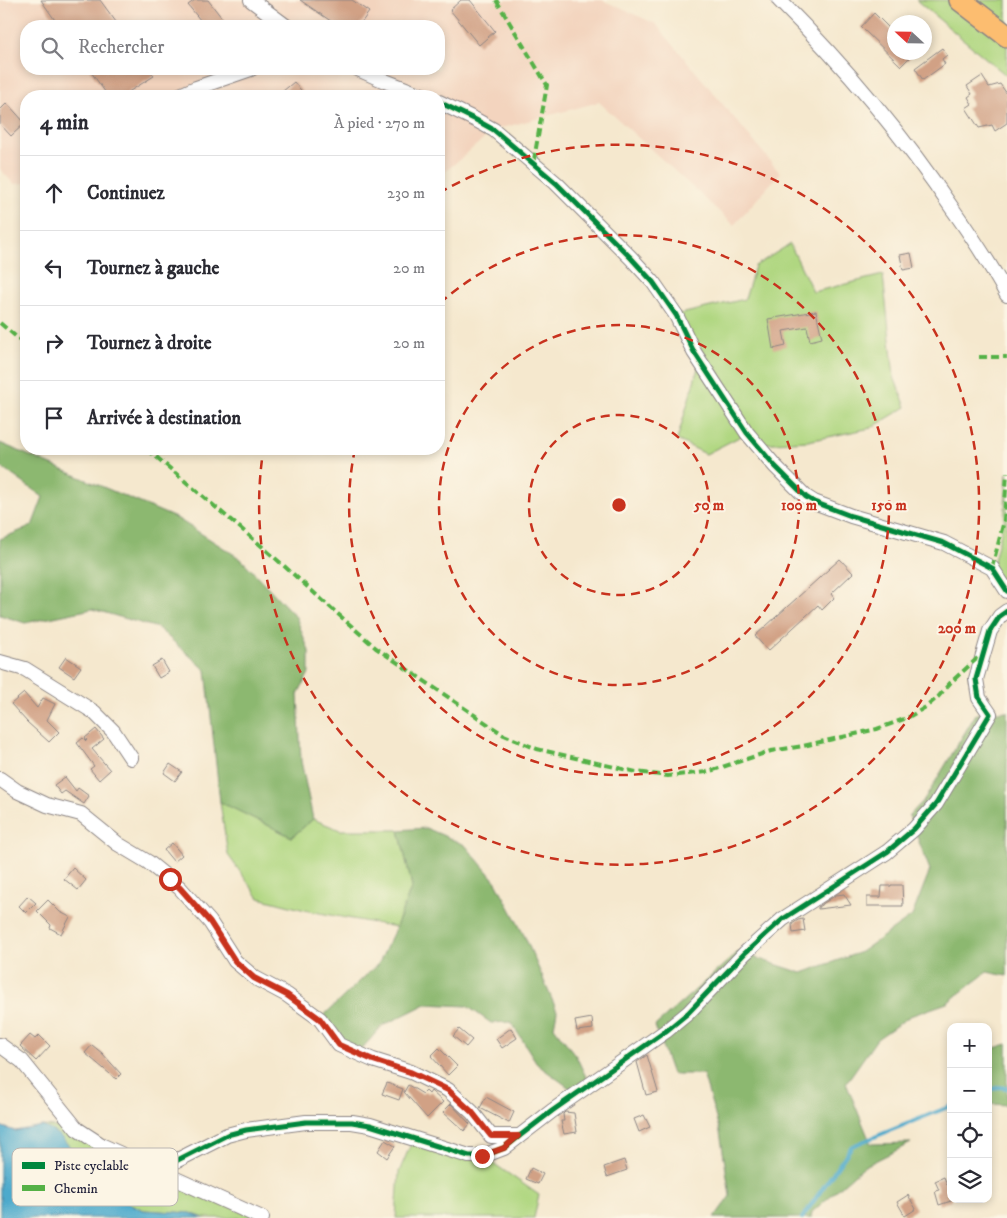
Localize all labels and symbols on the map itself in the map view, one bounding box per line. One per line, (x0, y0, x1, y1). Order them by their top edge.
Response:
north arrow (887, 15, 932, 60)
centre of rings (610, 496, 628, 514)
text: 50 m (693, 496, 725, 515)
text: 100 m (781, 496, 818, 515)
text: 150 m (871, 496, 907, 515)
text: 200 m (938, 619, 977, 638)
route start (159, 868, 182, 891)
route end (471, 1145, 494, 1168)
legend (12, 1148, 178, 1206)
text: Piste cyclable (54, 1157, 129, 1175)
text: Chemin (54, 1180, 99, 1198)

